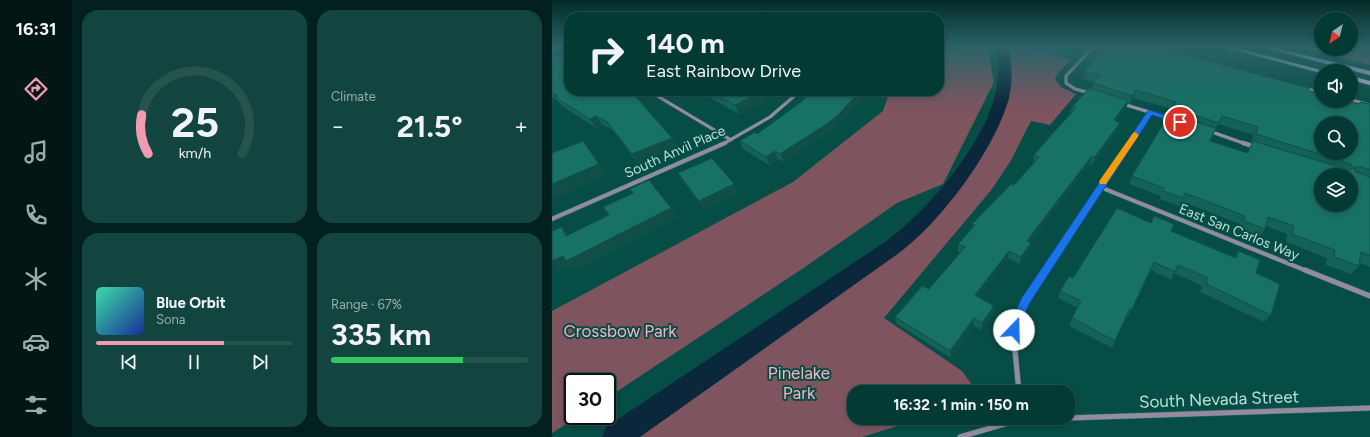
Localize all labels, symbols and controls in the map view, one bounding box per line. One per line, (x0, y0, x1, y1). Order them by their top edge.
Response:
north arrow (1314, 12, 1358, 56)
map controls (1314, 12, 1358, 212)
text: 16:31 (15, 18, 57, 40)
text: 140 m (646, 26, 725, 60)
icon: right (580, 28, 632, 80)
text: East Rainbow Drive (646, 60, 801, 82)
button: sound (1314, 64, 1358, 108)
icon: directions (22, 75, 50, 103)
text: Climate (331, 89, 376, 104)
text: 25 (170, 97, 219, 147)
pin (1163, 105, 1197, 139)
text: 21.5° (396, 108, 463, 145)
icon: arrive (1169, 111, 1191, 133)
text: − (331, 113, 345, 140)
text: + (514, 113, 528, 140)
button: search (1314, 116, 1358, 160)
street label: South Anvil Place (622, 122, 729, 182)
icon: music (22, 138, 50, 166)
text: km/h (178, 144, 211, 162)
button: layers (1314, 168, 1358, 212)
street label: East San Carlos Way (1176, 200, 1302, 264)
icon: phone (22, 201, 50, 229)
icon: climate (22, 265, 50, 293)
text: Blue Orbit (156, 294, 226, 312)
text: Range · 67% (331, 297, 402, 312)
position arrow (993, 309, 1035, 351)
text: Sona (156, 312, 185, 327)
text: 335 km (331, 316, 431, 353)
park label: Crossbow Park (563, 321, 677, 341)
icon: car (22, 328, 50, 356)
icon: previous (118, 351, 140, 373)
icon: pause (183, 351, 205, 373)
icon: next (249, 351, 271, 373)
park label: Pinelake Park (768, 363, 830, 403)
speed limit sign: 30 (564, 373, 616, 425)
street label: South Nevada Street (1139, 386, 1299, 412)
icon: filters (22, 391, 50, 419)
text: 16:32 · 1 min · 150 m (893, 396, 1029, 414)

